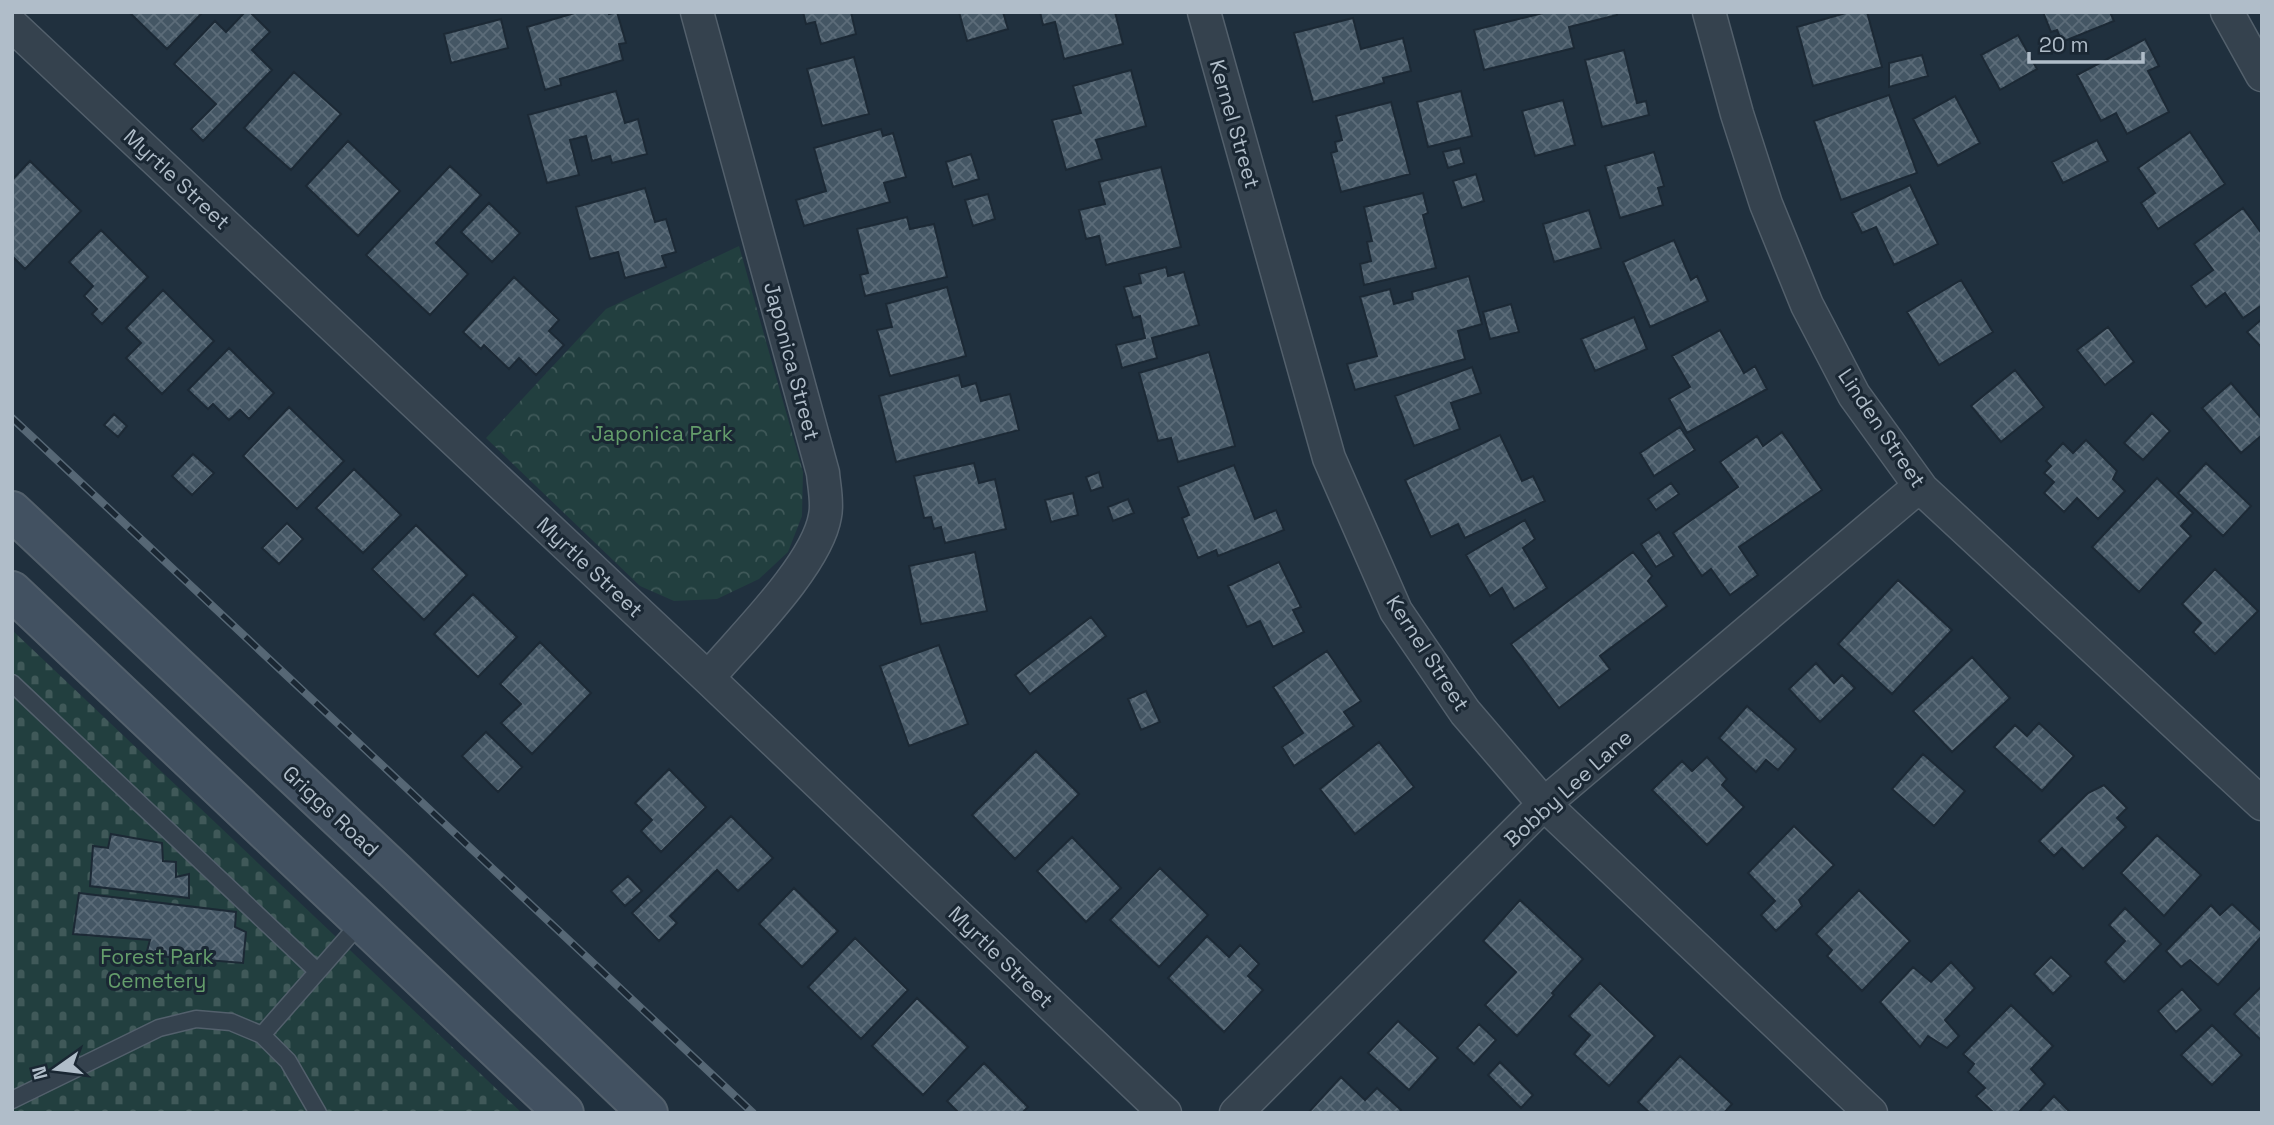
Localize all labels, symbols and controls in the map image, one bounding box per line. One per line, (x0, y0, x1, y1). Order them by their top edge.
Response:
scale bar (2029, 21, 2143, 65)
text: 20 m (2039, 31, 2089, 58)
street label: Kernel Street (1204, 56, 1266, 192)
street label: Myrtle Street (118, 123, 236, 235)
street label: Japonica Street (758, 279, 826, 443)
street label: Linden Street (1832, 363, 1932, 493)
park label: Japonica Park (591, 420, 733, 447)
street label: Myrtle Street (531, 511, 649, 623)
street label: Kernel Street (1381, 590, 1475, 716)
street label: Bobby Lee Lane (1499, 724, 1637, 852)
street label: Griggs Road (277, 760, 385, 862)
street label: Myrtle Street (943, 900, 1059, 1014)
park label: Forest Park Cemetery (100, 943, 214, 994)
north arrow (21, 1034, 91, 1104)
text: N (26, 1064, 54, 1082)

